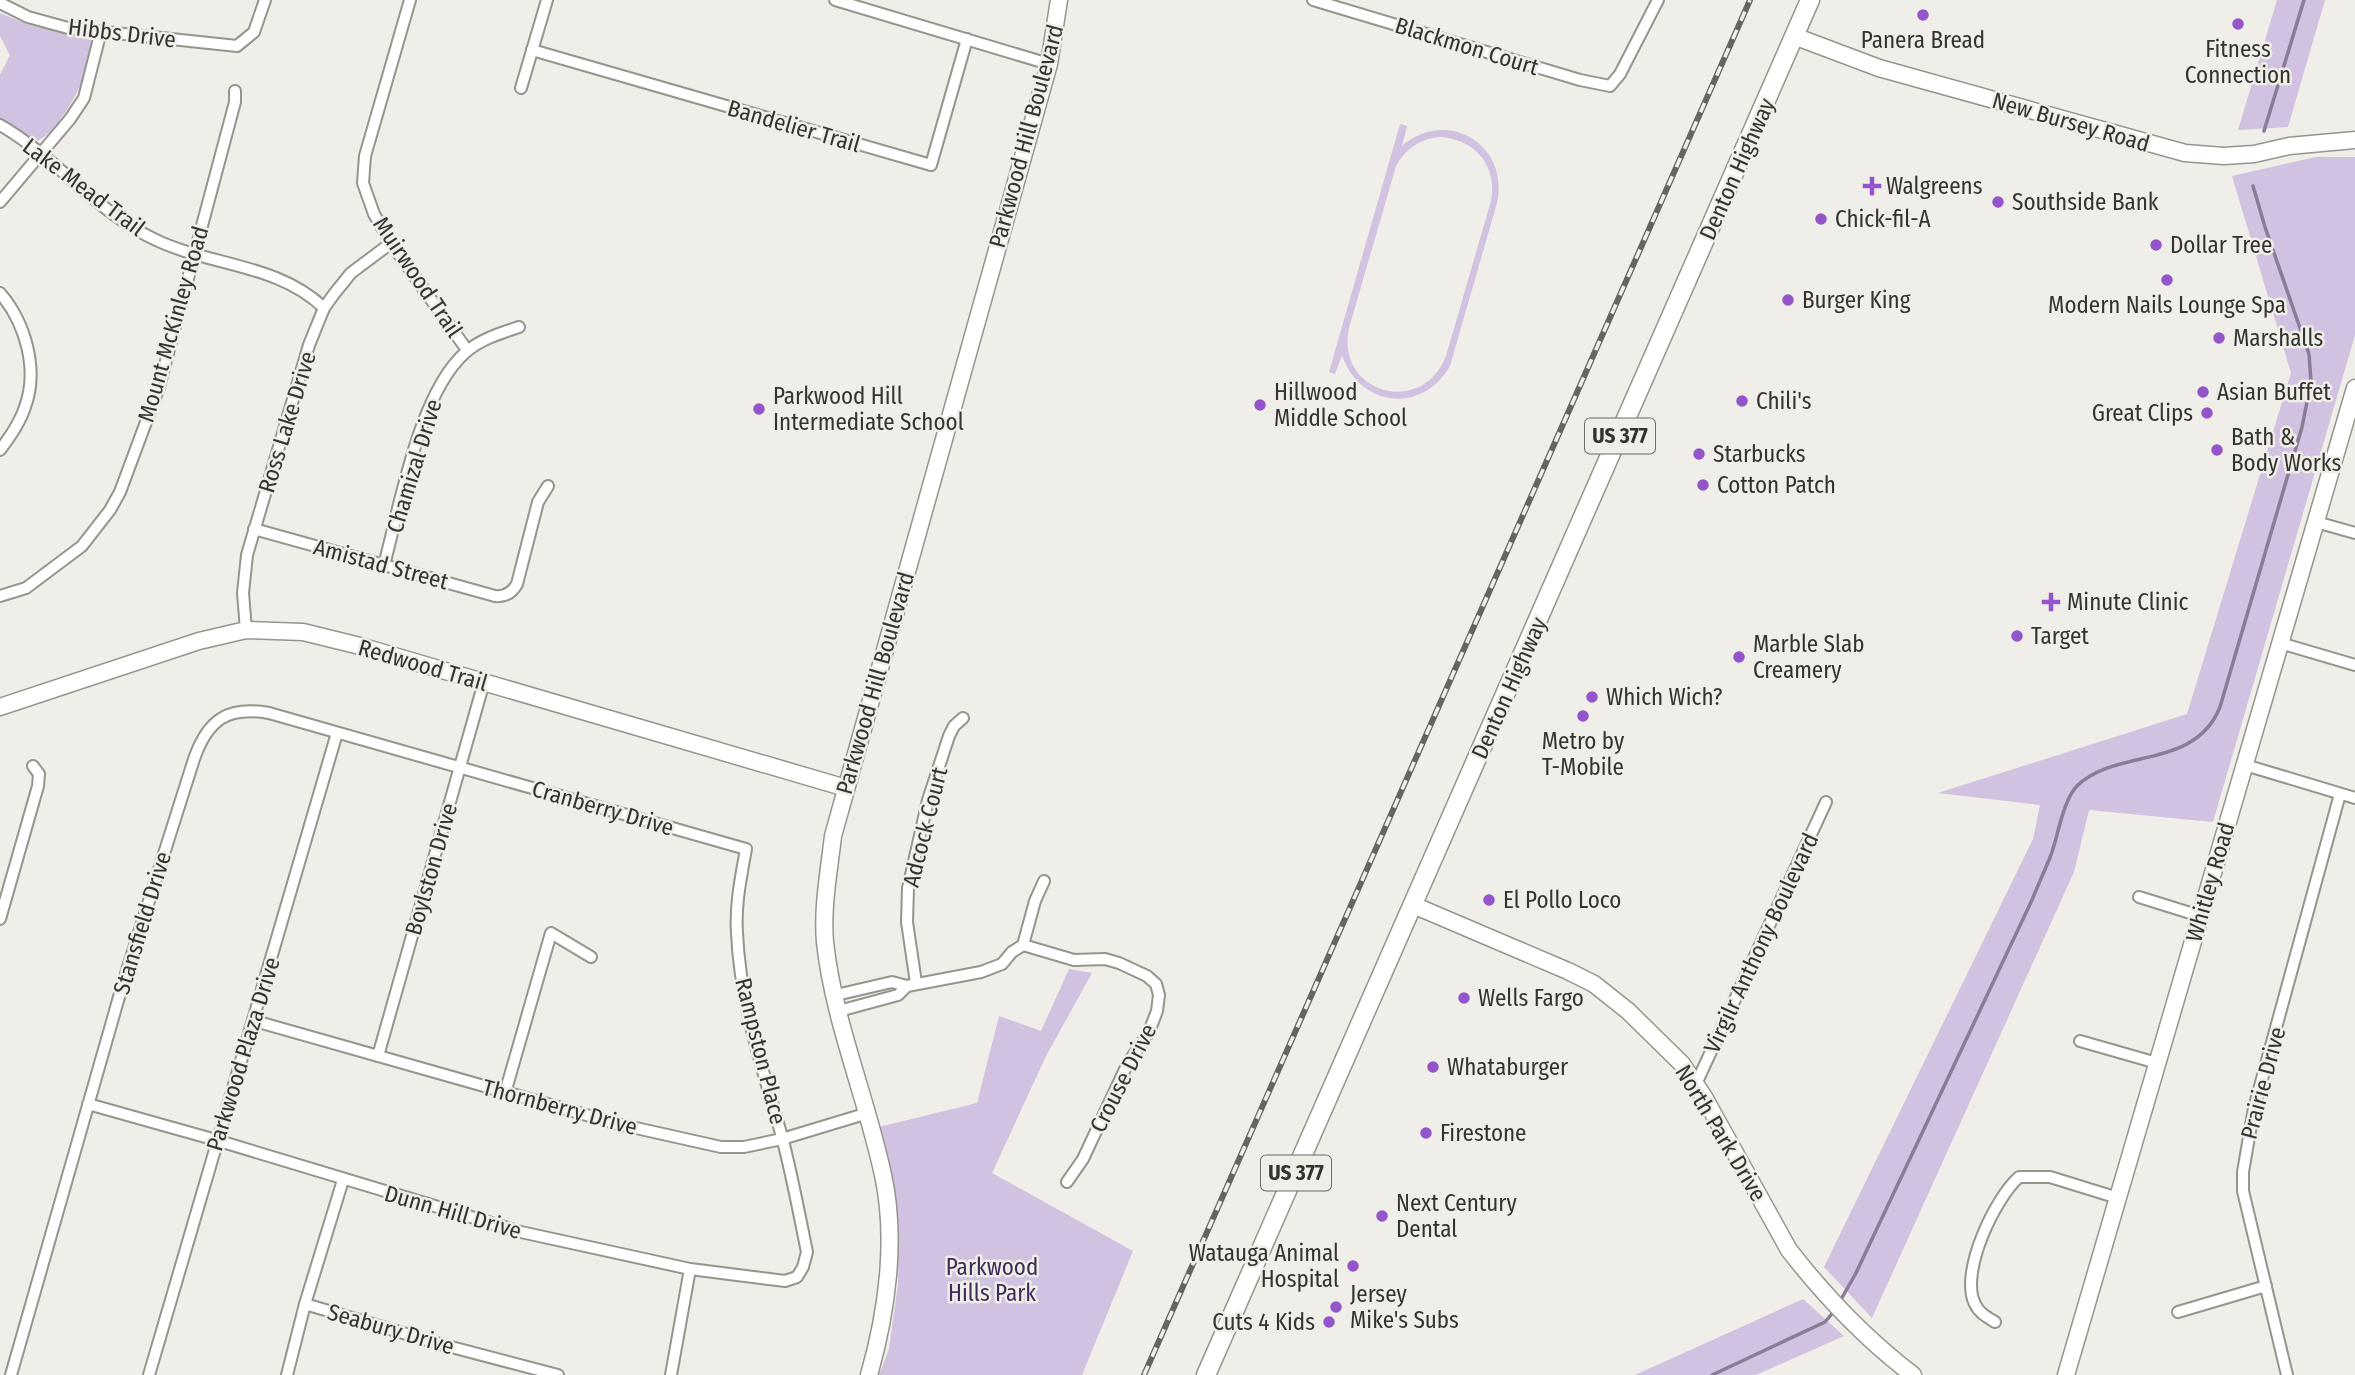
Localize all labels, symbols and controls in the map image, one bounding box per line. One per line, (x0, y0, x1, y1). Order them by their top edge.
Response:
marker: Panera Bread (1915, 7, 1931, 23)
street label: Blackmon Court (1392, 11, 1543, 81)
street label: Hibbs Drive (67, 13, 177, 53)
marker: Fitness Connection (2230, 16, 2246, 32)
street label: Parkwood Hill Boulevard (983, 21, 1069, 251)
place label: Panera Bread (1861, 26, 1985, 54)
place label: Fitness Connection (2185, 35, 2291, 89)
street label: New Bursey Road (1989, 86, 2153, 158)
street label: Denton Highway (1693, 93, 1781, 244)
street label: Bandelier Trail (724, 94, 864, 158)
street label: Lake Mead Trail (17, 132, 151, 242)
place label: Walgreens (1886, 172, 1983, 200)
marker: Walgreens (1864, 178, 1880, 194)
place label: Southside Bank (2012, 188, 2159, 216)
marker: Southside Bank (1990, 194, 2006, 210)
place label: Chick-fil-A (1835, 205, 1931, 233)
street label: Muirwood Trail (367, 211, 469, 343)
marker: Chick-fil-A (1813, 211, 1829, 227)
street label: Mount McKinley Road (132, 223, 214, 425)
place label: Dollar Tree (2170, 231, 2272, 259)
marker: Dollar Tree (2148, 237, 2164, 253)
marker: Modern Nails Lounge Spa (2159, 272, 2175, 288)
place label: Burger King (1802, 286, 1911, 314)
place label: Modern Nails Lounge Spa (2048, 291, 2286, 319)
marker: Burger King (1780, 292, 1796, 308)
place label: Marshalls (2233, 324, 2323, 352)
marker: Marshalls (2211, 330, 2227, 346)
street label: Ross Lake Drive (252, 348, 322, 496)
place label: Hillwood Middle School (1274, 378, 1407, 432)
place label: Asian Buffet (2217, 378, 2331, 406)
place label: Parkwood Hill Intermediate School (773, 382, 964, 436)
marker: Asian Buffet (2195, 384, 2211, 400)
place label: Chili's (1756, 387, 1812, 415)
marker: Chili's (1734, 393, 1750, 409)
street label: Chamizal Drive (380, 396, 448, 536)
marker: Hillwood Middle School (1252, 397, 1268, 413)
place label: Great Clips (2092, 399, 2193, 427)
marker: Parkwood Hill Intermediate School (751, 401, 767, 417)
marker: Great Clips (2199, 405, 2215, 421)
road number: US 377 (1585, 418, 1655, 453)
place label: Bath & Body Works (2231, 423, 2341, 477)
place label: Starbucks (1713, 440, 1806, 468)
marker: Bath & Body Works (2209, 442, 2225, 458)
marker: Starbucks (1691, 446, 1707, 462)
place label: Cotton Patch (1717, 471, 1836, 499)
marker: Cotton Patch (1695, 477, 1711, 493)
street label: Amistad Street (311, 533, 452, 596)
street label: Parkwood Hill Boulevard (830, 569, 920, 797)
place label: Minute Clinic (2067, 588, 2188, 616)
marker: Minute Clinic (2041, 592, 2061, 612)
street label: Denton Highway (1465, 612, 1553, 763)
place label: Target (2031, 622, 2089, 650)
marker: Target (2009, 628, 2025, 644)
place label: Marble Slab Creamery (1753, 630, 1864, 684)
street label: Redwood Trail (355, 633, 491, 697)
marker: Marble Slab Creamery (1731, 649, 1747, 665)
place label: Which Wich? (1606, 683, 1723, 711)
marker: Which Wich? (1584, 689, 1600, 705)
marker: Metro by T-Mobile (1575, 708, 1591, 724)
place label: Metro by T-Mobile (1542, 727, 1625, 781)
street label: Adcock Court (897, 764, 954, 890)
street label: Cranberry Drive (529, 774, 677, 842)
street label: Boylston Drive (399, 800, 463, 938)
street label: Whitley Road (2180, 819, 2240, 945)
street label: Virgilr Anthony Boulevard (1698, 828, 1824, 1058)
street label: Stansfield Drive (107, 848, 177, 998)
place label: El Pollo Loco (1503, 886, 1621, 914)
marker: El Pollo Loco (1481, 892, 1497, 908)
street label: Parkwood Plaza Drive (200, 954, 286, 1154)
street label: Rampston Place (729, 975, 793, 1127)
place label: Wells Fargo (1478, 984, 1584, 1012)
marker: Wells Fargo (1456, 990, 1472, 1006)
street label: Crouse Drive (1084, 1019, 1162, 1137)
street label: Prairie Drive (2235, 1024, 2291, 1142)
place label: Whataburger (1447, 1053, 1568, 1081)
marker: Whataburger (1425, 1059, 1441, 1075)
street label: North Park Drive (1669, 1060, 1773, 1206)
street label: Thornberry Drive (480, 1073, 640, 1141)
place label: Firestone (1440, 1119, 1526, 1147)
marker: Firestone (1418, 1125, 1434, 1141)
road number: US 377 (1261, 1156, 1331, 1190)
street label: Dunn Hill Drive (381, 1179, 525, 1245)
place label: Next Century Dental (1396, 1189, 1517, 1243)
marker: Next Century Dental (1374, 1208, 1390, 1224)
place label: Watauga Animal Hospital (1189, 1239, 1339, 1293)
park label: Parkwood Hills Park (946, 1253, 1038, 1307)
marker: Watauga Animal Hospital (1345, 1258, 1361, 1274)
place label: Jersey Mike's Subs (1350, 1280, 1459, 1334)
street label: Seabury Drive (324, 1298, 458, 1360)
marker: Jersey Mike's Subs (1328, 1299, 1344, 1315)
place label: Cuts 4 Kids (1212, 1308, 1315, 1336)
marker: Cuts 4 Kids (1321, 1314, 1337, 1330)

